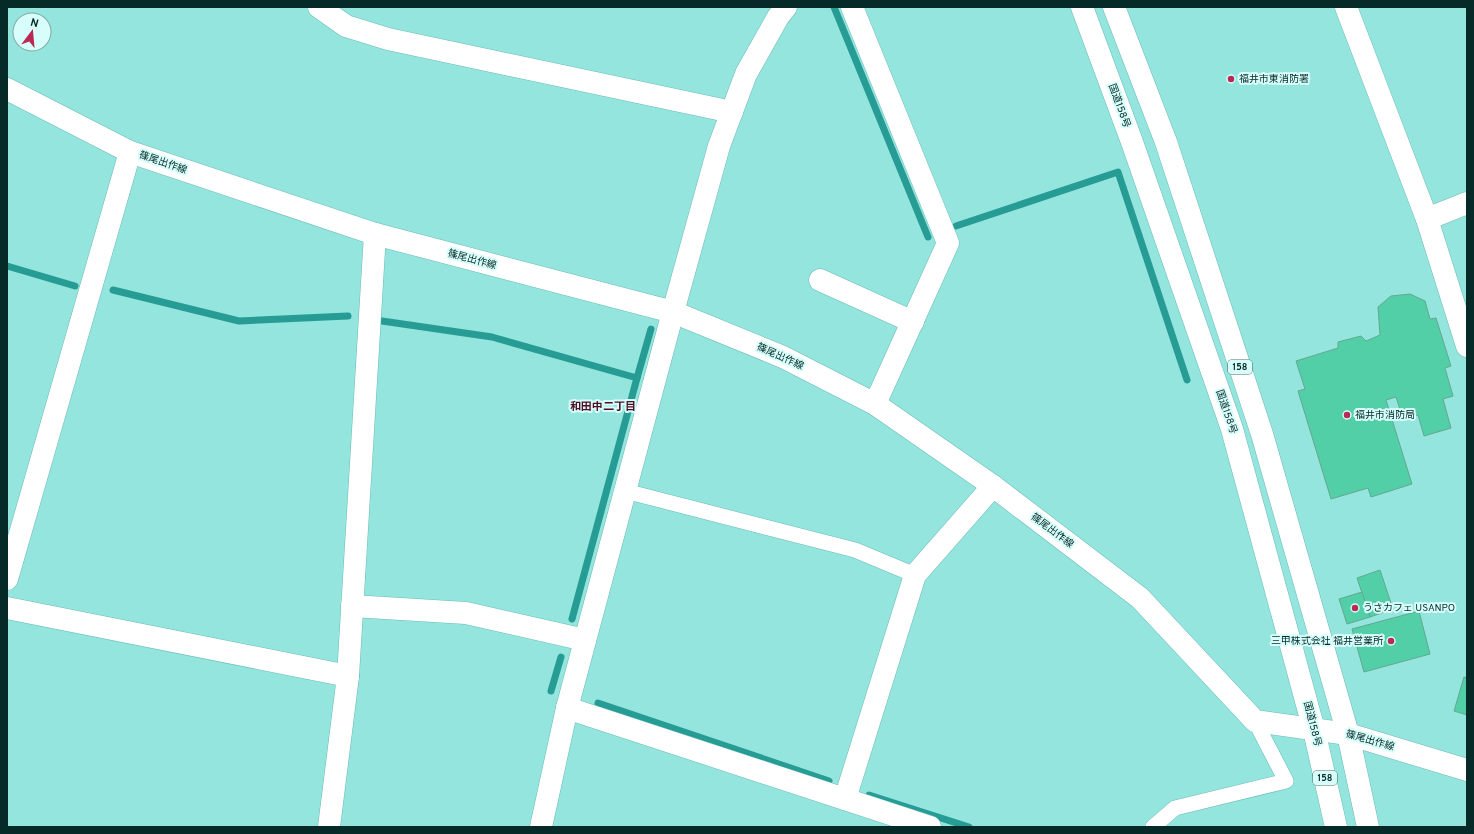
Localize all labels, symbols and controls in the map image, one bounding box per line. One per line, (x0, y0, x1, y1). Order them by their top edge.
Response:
north arrow (12, 12, 52, 52)
text: N (29, 16, 40, 31)
place label: 福井市東消防署 (1239, 73, 1309, 86)
marker: 福井市東消防署 (1226, 74, 1236, 84)
street label: 国道158号 (1105, 82, 1133, 130)
street label: 篠尾出作線 (137, 149, 189, 177)
street label: 篠尾出作線 (446, 247, 498, 273)
street label: 篠尾出作線 (755, 341, 805, 373)
road number: 158 (1228, 360, 1252, 374)
street label: 国道158号 (1212, 388, 1240, 436)
district label: 和田中二丁目 (570, 400, 636, 414)
place label: 福井市消防局 (1355, 409, 1415, 422)
marker: 福井市消防局 (1342, 410, 1352, 420)
street label: 篠尾出作線 (1028, 511, 1076, 551)
place label: うさカフェ USANPO (1363, 602, 1455, 615)
marker: うさカフェ USANPO (1350, 603, 1360, 613)
place label: 三甲株式会社 福井営業所 (1271, 635, 1383, 648)
marker: 三甲株式会社 福井営業所 (1386, 636, 1396, 646)
street label: 国道158号 (1300, 700, 1324, 748)
street label: 篠尾出作線 (1344, 728, 1396, 754)
road number: 158 (1313, 771, 1337, 785)

